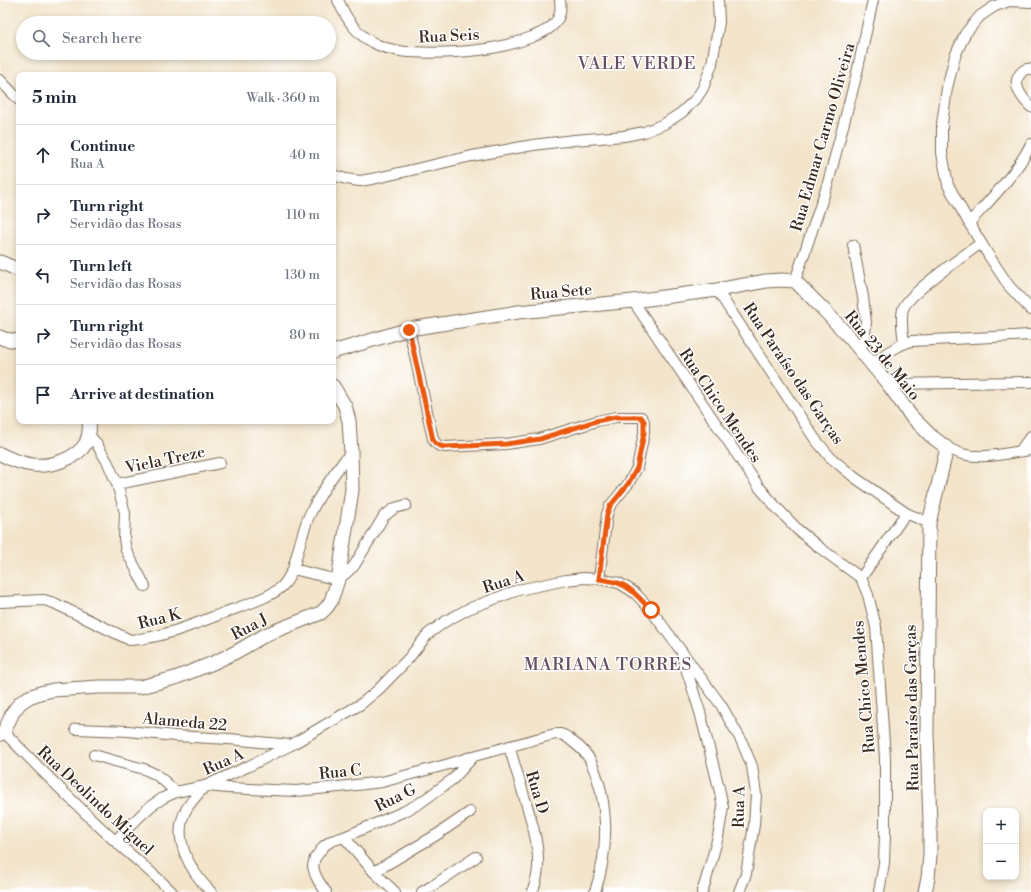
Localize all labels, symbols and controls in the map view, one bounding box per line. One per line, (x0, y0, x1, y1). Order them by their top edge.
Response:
search box (16, 16, 336, 60)
street label: Rua Seis (418, 24, 480, 48)
icon: search (30, 27, 52, 49)
text: Search here (62, 29, 142, 48)
street label: Rua Edmar Carmo Oliveira (786, 40, 860, 234)
district label: VALE VERDE (577, 53, 697, 75)
text: 5 min (32, 87, 77, 109)
text: Walk · 360 m (247, 90, 320, 106)
text: Continue (70, 137, 135, 156)
icon: ahead (32, 144, 54, 166)
text: 40 m (290, 147, 320, 163)
text: Rua A (70, 156, 105, 172)
text: Turn right (70, 197, 144, 216)
icon: right (32, 204, 54, 226)
text: 110 m (286, 207, 320, 223)
text: Servidão das Rosas (70, 216, 181, 232)
text: Turn left (70, 257, 132, 276)
icon: left (32, 264, 54, 286)
text: 130 m (285, 267, 320, 283)
text: Servidão das Rosas (70, 276, 181, 292)
street label: Rua Sete (529, 279, 593, 305)
street label: Rua Paraíso das Garças (738, 299, 848, 448)
street label: Rua 23 de Maio (840, 307, 925, 405)
text: Turn right (70, 317, 144, 336)
route end (400, 321, 418, 339)
icon: right (32, 324, 54, 346)
text: 80 m (289, 327, 320, 343)
text: Servidão das Rosas (70, 336, 181, 352)
street label: Rua Chico Mendes (675, 345, 766, 467)
icon: arrive (32, 384, 54, 406)
text: Arrive at destination (70, 385, 214, 404)
street label: Viela Treze (122, 442, 207, 478)
street label: Rua A (480, 566, 528, 598)
route start (642, 601, 660, 619)
street label: Rua K (136, 604, 184, 634)
street label: Rua J (228, 609, 271, 645)
street label: Rua Chico Mendes (848, 619, 880, 754)
street label: Rua Paraíso das Garças (901, 625, 923, 791)
district label: MARIANA TORRES (524, 654, 692, 676)
street label: Alameda 22 (141, 708, 228, 736)
street label: Rua Deolindo Miguel (33, 742, 158, 860)
street label: Rua A (200, 744, 248, 780)
street label: Rua C (318, 760, 362, 784)
street label: Rua D (521, 768, 553, 816)
street label: Rua G (372, 779, 419, 816)
street label: Rua A (729, 785, 749, 828)
map controls (983, 808, 1019, 880)
button: + (983, 808, 1019, 844)
button: − (983, 844, 1019, 880)

